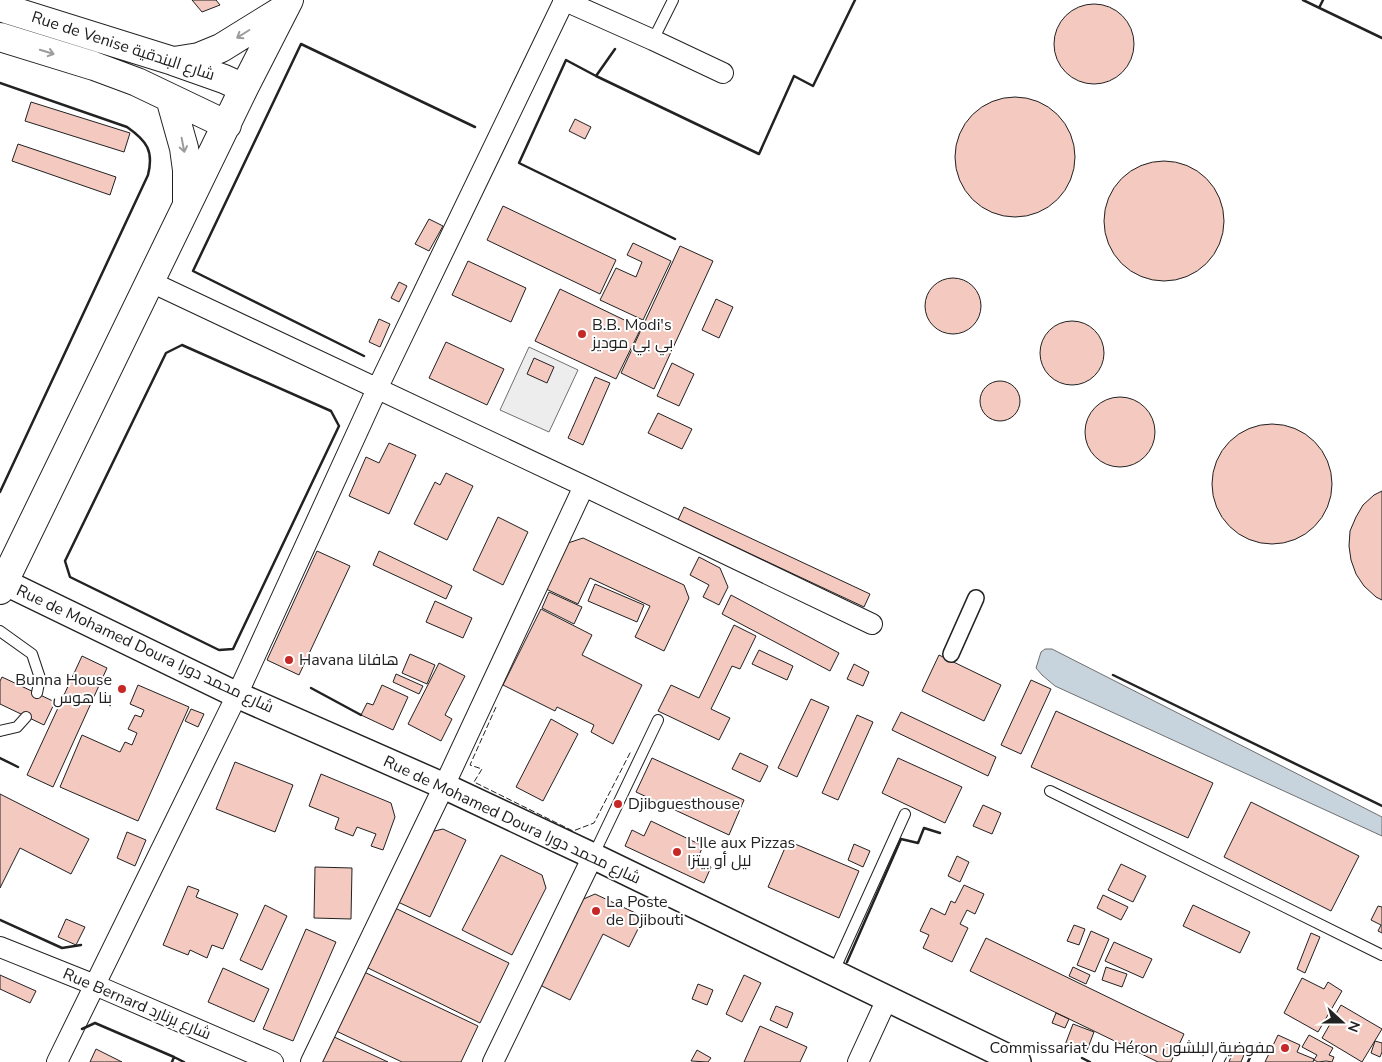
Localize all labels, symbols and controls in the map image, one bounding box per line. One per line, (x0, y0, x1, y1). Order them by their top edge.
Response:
street label: Rue de Venise شارع البندقية (29, 6, 217, 86)
one-way arrow (236, 30, 250, 40)
one-way arrow (38, 47, 54, 57)
one-way arrow (178, 136, 188, 152)
place label: B.B. Modi's بي بي موديز (591, 314, 673, 356)
marker: B.B. Modi's بي بي موديز (576, 328, 588, 340)
street label: Rue de Mohamed Doura شارع محمد دورا (13, 580, 277, 718)
place label: Havana هافانا (299, 649, 399, 671)
marker: Havana هافانا (283, 654, 295, 666)
place label: Bunna House بنا هوس (15, 669, 112, 709)
marker: Bunna House بنا هوس (116, 683, 128, 695)
street label: Rue de Mohamed Doura شارع محمد دورا (380, 751, 644, 889)
place label: Djibguesthouse (628, 793, 740, 815)
marker: Djibguesthouse (612, 798, 624, 810)
place label: L'Ile aux Pizzas ليل أو بيتزا (687, 832, 795, 872)
marker: L'Ile aux Pizzas ليل أو بيتزا (671, 846, 683, 858)
place label: La Poste de Djibouti (606, 891, 684, 931)
marker: La Poste de Djibouti (590, 905, 602, 917)
street label: Rue Bernard شارع برنارد (59, 963, 215, 1045)
north arrow (1317, 997, 1367, 1047)
text: N (1343, 1018, 1364, 1035)
place label: Commissariat du Héron مفوضية البلشون (990, 1037, 1275, 1059)
marker: Commissariat du Héron مفوضية البلشون (1279, 1042, 1291, 1054)

